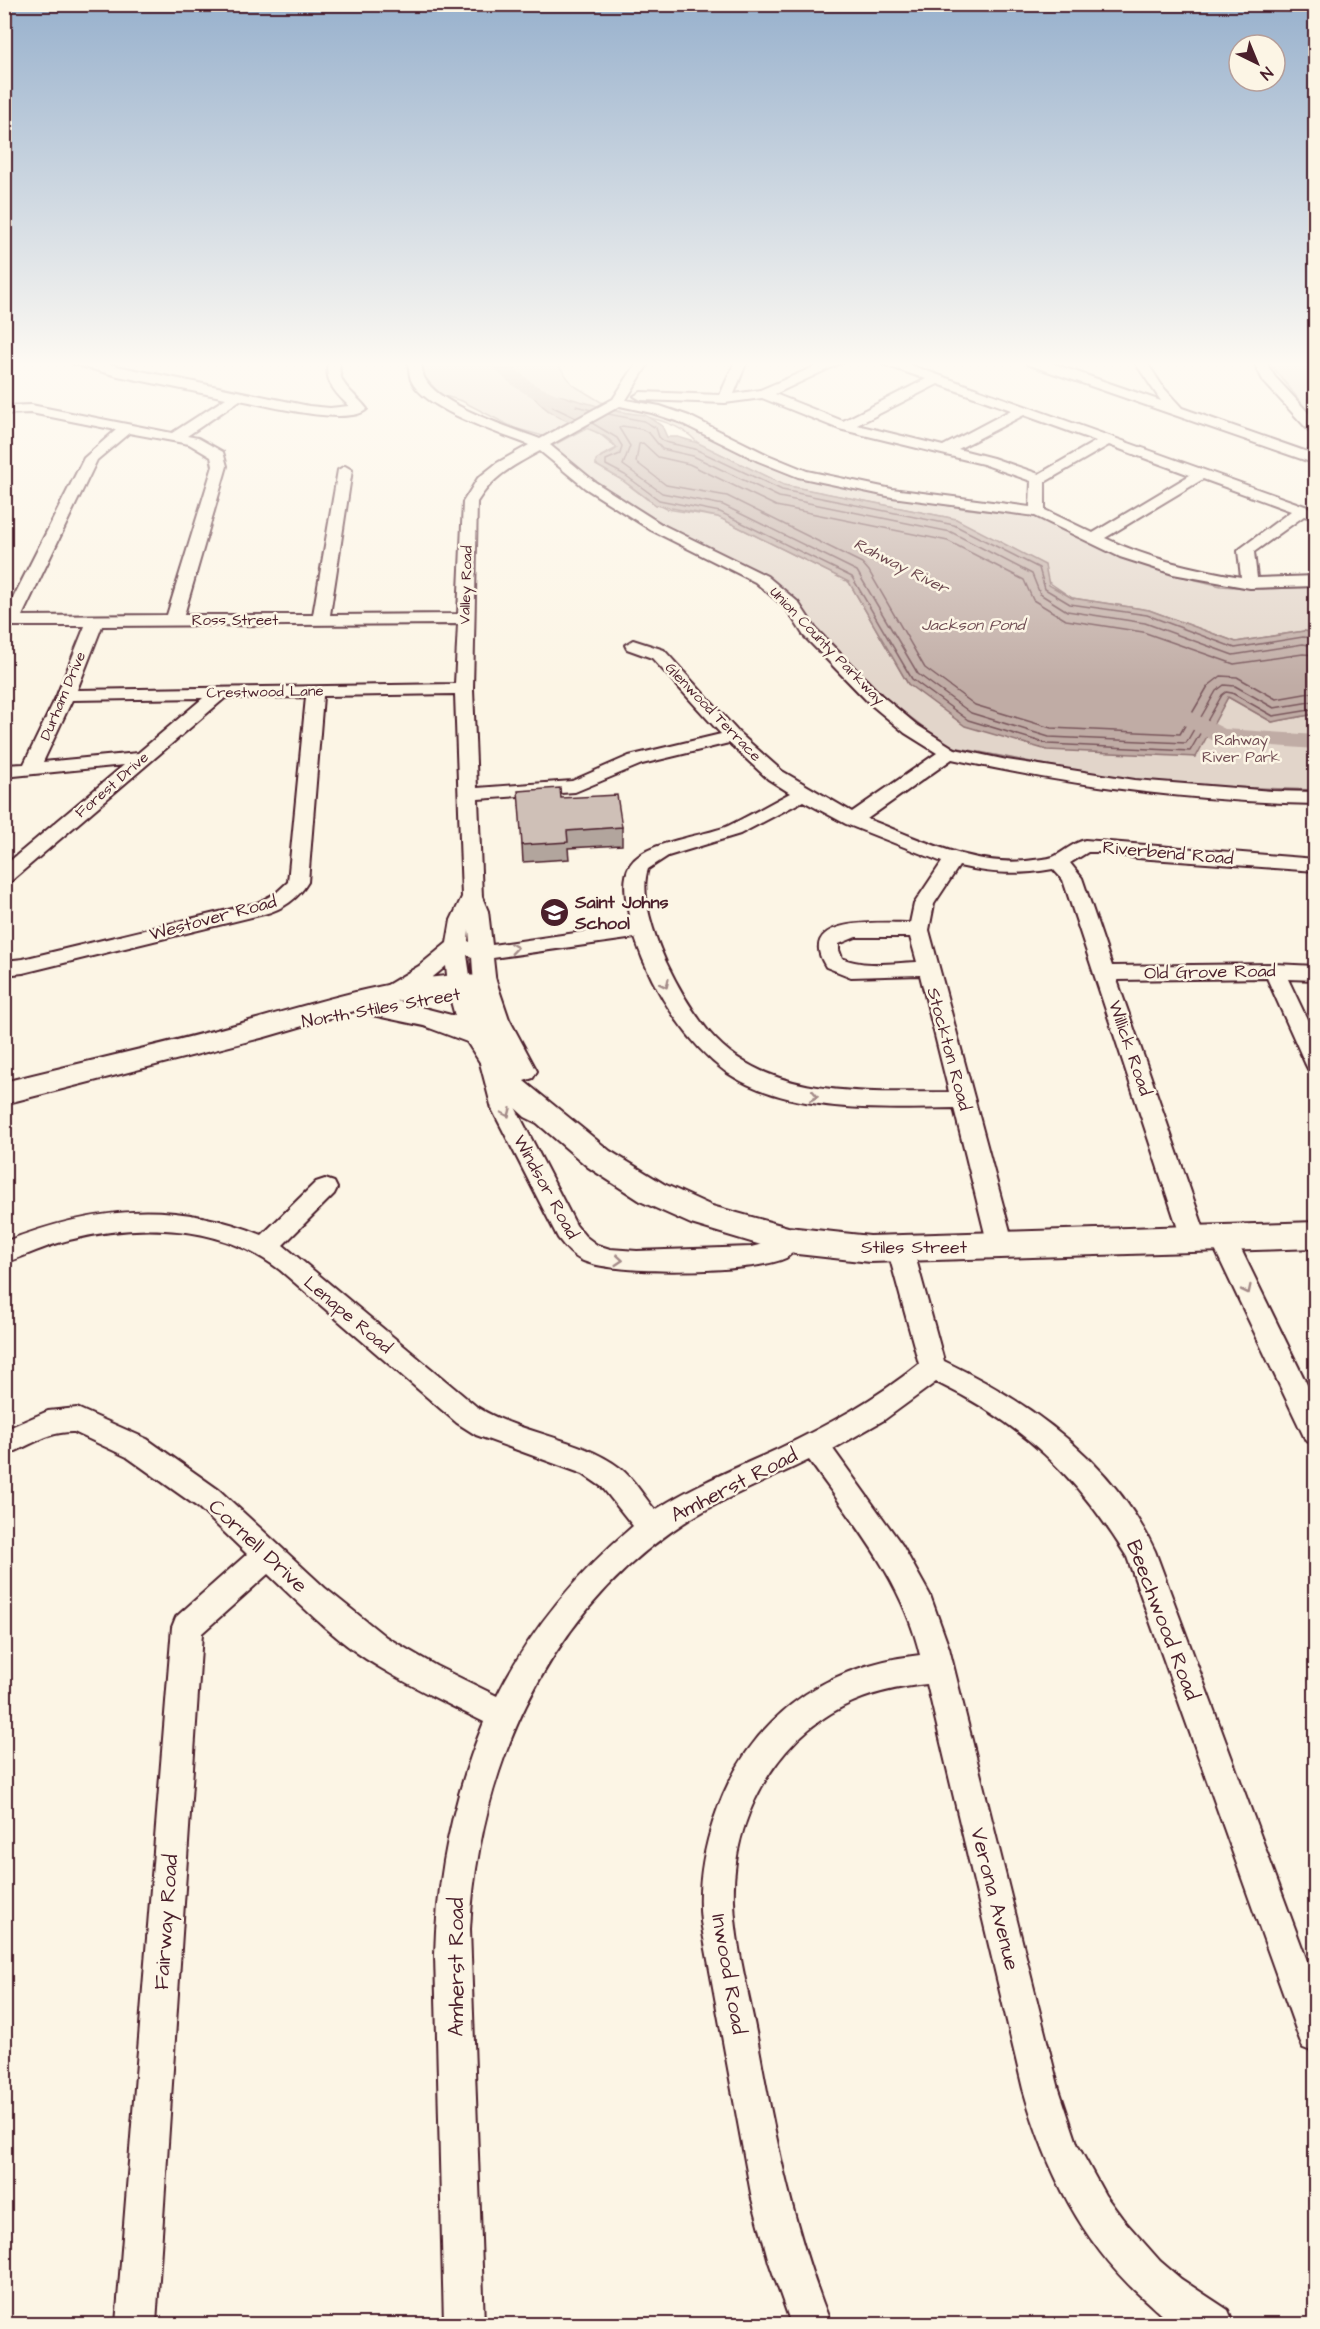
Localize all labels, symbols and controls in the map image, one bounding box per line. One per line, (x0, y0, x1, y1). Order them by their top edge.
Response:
north arrow (1227, 33, 1287, 93)
text: N (1255, 62, 1278, 85)
water label: Rahway River (850, 533, 954, 601)
street label: Valley Road (454, 545, 479, 625)
street label: Union County Parkway (764, 582, 889, 711)
street label: Ross Street (192, 610, 278, 631)
water label: Jackson Pond (921, 614, 1028, 636)
street label: Durham Drive (35, 648, 91, 744)
street label: Glenwood Terrace (660, 658, 766, 766)
street label: Crestwood Lane (206, 680, 324, 704)
park label: Rahway River Park (1202, 730, 1280, 768)
street label: Forest Drive (71, 747, 153, 823)
street label: Riverbend Road (1102, 835, 1234, 871)
street label: Westover Road (147, 889, 279, 947)
place label: Saint Johns School (574, 890, 669, 936)
school or university icon: Saint Johns School (538, 896, 570, 928)
one-way arrow (510, 943, 519, 955)
street label: Old Grove Road (1144, 958, 1276, 986)
one-way arrow (657, 978, 669, 989)
street label: North Stiles Street (300, 982, 463, 1034)
street label: Stockton Road (921, 985, 977, 1113)
street label: Willick Road (1102, 997, 1158, 1099)
one-way arrow (809, 1089, 819, 1102)
one-way arrow (499, 1107, 511, 1118)
street label: Windsor Road (507, 1130, 585, 1244)
street label: Stiles Street (861, 1235, 968, 1260)
one-way arrow (615, 1253, 624, 1266)
street label: Lenape Road (298, 1270, 398, 1360)
one-way arrow (1240, 1283, 1252, 1294)
street label: Amherst Road (666, 1440, 803, 1529)
street label: Cornell Drive (202, 1493, 314, 1599)
street label: Beechwood Road (1119, 1536, 1207, 1704)
street label: Verona Avenue (963, 1825, 1027, 1973)
street label: Fairway Road (147, 1853, 187, 1991)
street label: Amherst Road (442, 1897, 471, 2036)
street label: Inwood Road (704, 1912, 754, 2037)

